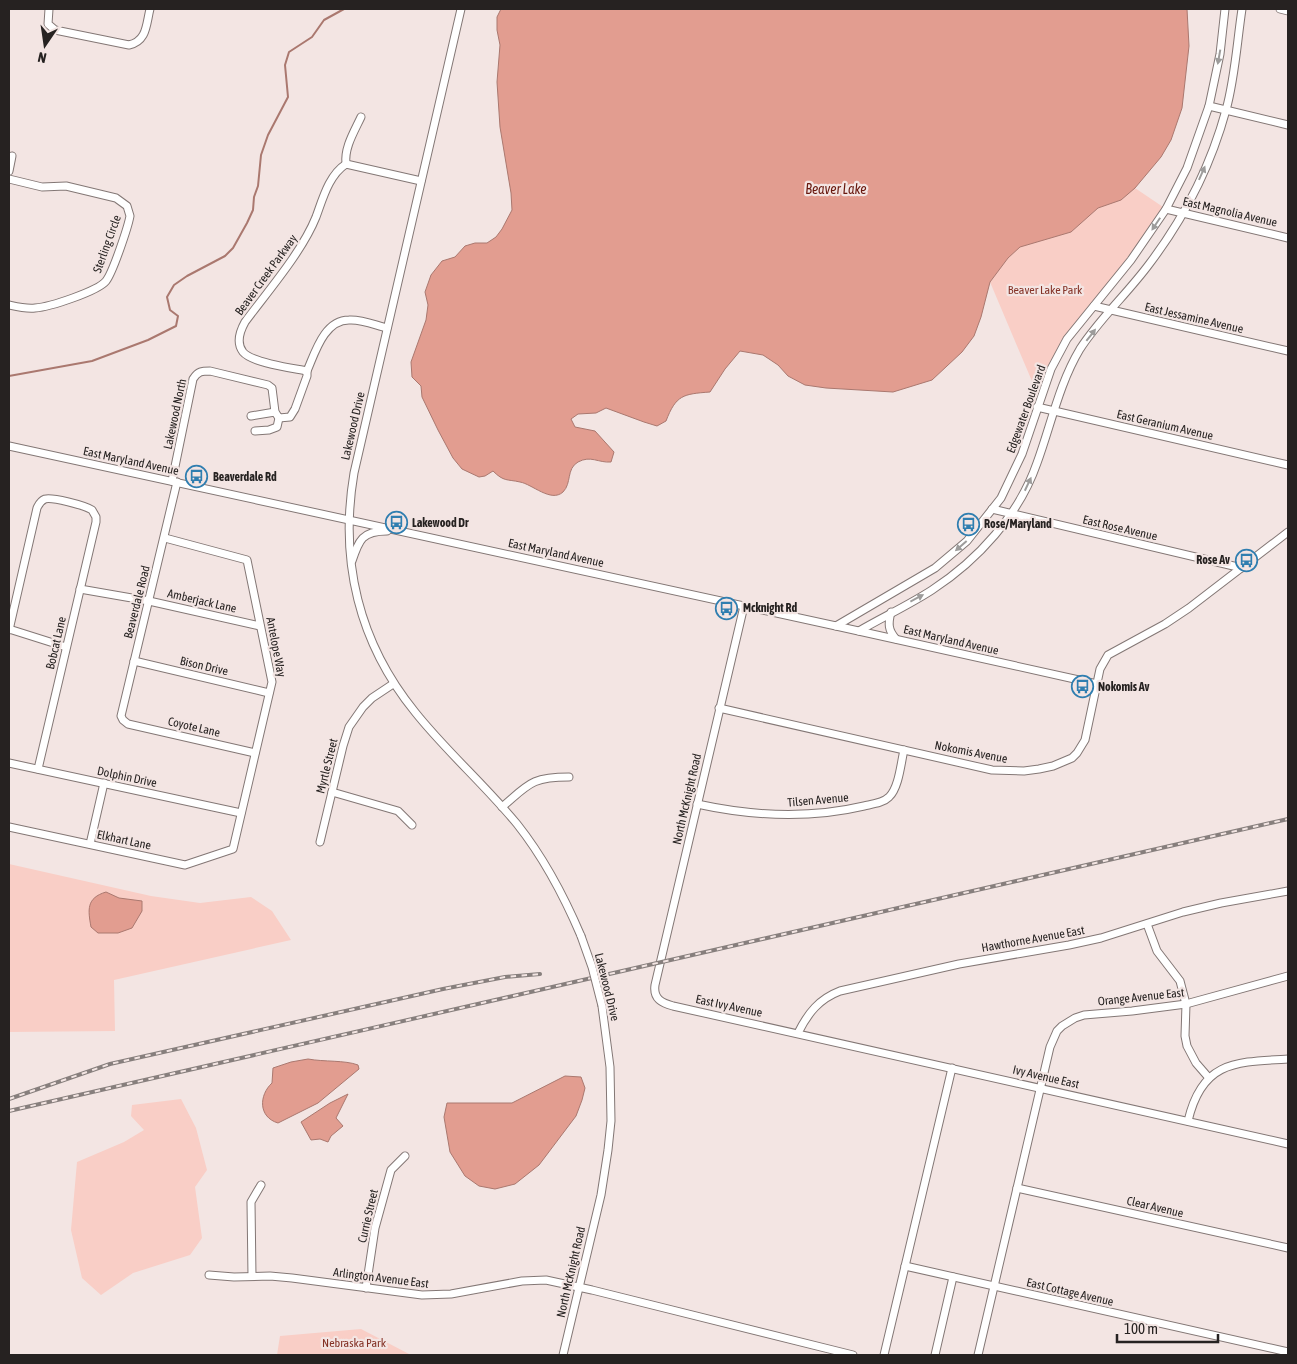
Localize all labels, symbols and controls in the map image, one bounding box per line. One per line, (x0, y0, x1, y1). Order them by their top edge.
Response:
north arrow (20, 20, 70, 70)
text: N (36, 49, 48, 66)
one-way arrow (1214, 50, 1222, 66)
one-way arrow (1199, 166, 1207, 180)
water label: Beaver Lake (805, 181, 867, 197)
street label: East Magnolia Avenue (1181, 194, 1279, 230)
street label: Sterling Circle (90, 213, 124, 275)
one-way arrow (1151, 217, 1161, 231)
street label: Beaver Creek Parkway (232, 232, 300, 318)
park label: Beaver Lake Park (1008, 283, 1083, 297)
street label: East Jessamine Avenue (1143, 300, 1245, 336)
one-way arrow (1086, 329, 1097, 342)
street label: Edgewater Boulevard (1004, 363, 1048, 455)
street label: Lakewood North (161, 377, 189, 451)
street label: Lakewood Drive (338, 391, 368, 461)
street label: East Geranium Avenue (1115, 407, 1215, 443)
street label: East Maryland Avenue (82, 444, 180, 478)
bus stop icon: Beaverdale Rd (185, 465, 209, 489)
place label: Beaverdale Rd (213, 470, 277, 484)
one-way arrow (1024, 477, 1032, 491)
bus stop icon: Lakewood Dr (384, 511, 408, 535)
bus stop icon: Rose/Maryland (956, 512, 980, 536)
street label: East Rose Avenue (1081, 513, 1159, 543)
place label: Lakewood Dr (412, 516, 469, 530)
place label: Rose/Maryland (984, 517, 1052, 531)
street label: East Maryland Avenue (507, 536, 605, 570)
one-way arrow (954, 541, 967, 552)
bus stop icon: Rose Av (1234, 548, 1258, 572)
place label: Rose Av (1196, 553, 1230, 567)
street label: Beaverdale Road (121, 564, 153, 640)
street label: Amberjack Lane (166, 586, 238, 616)
one-way arrow (909, 594, 924, 602)
bus stop icon: Mcknight Rd (715, 596, 739, 620)
place label: Mcknight Rd (743, 601, 797, 615)
street label: Bobcat Lane (43, 615, 69, 671)
street label: Antelope Way (263, 616, 289, 678)
street label: East Maryland Avenue (902, 622, 1000, 658)
street label: Bison Drive (179, 654, 229, 678)
bus stop icon: Nokomis Av (1070, 675, 1094, 699)
place label: Nokomis Av (1098, 680, 1150, 694)
street label: Coyote Lane (166, 714, 222, 740)
street label: Myrtle Street (313, 736, 341, 795)
street label: Nokomis Avenue (933, 738, 1009, 766)
street label: North McKnight Road (670, 752, 704, 846)
street label: Dolphin Drive (96, 764, 158, 790)
street label: Tilsen Avenue (787, 790, 849, 810)
street label: Elkhart Lane (96, 827, 152, 853)
street label: Hawthorne Avenue East (980, 923, 1086, 955)
street label: Lakewood Drive (592, 952, 622, 1022)
street label: Orange Avenue East (1097, 985, 1186, 1009)
street label: East Ivy Avenue (694, 992, 764, 1020)
street label: Ivy Avenue East (1011, 1063, 1081, 1092)
street label: Currie Street (355, 1187, 381, 1244)
street label: Clear Avenue (1125, 1194, 1185, 1220)
street label: North McKnight Road (554, 1225, 588, 1319)
street label: Arlington Avenue East (332, 1265, 430, 1291)
street label: East Cottage Avenue (1025, 1275, 1115, 1309)
scale bar (1117, 1312, 1218, 1344)
text: 100 m (1124, 1320, 1158, 1337)
park label: Nebraska Park (322, 1336, 387, 1350)

